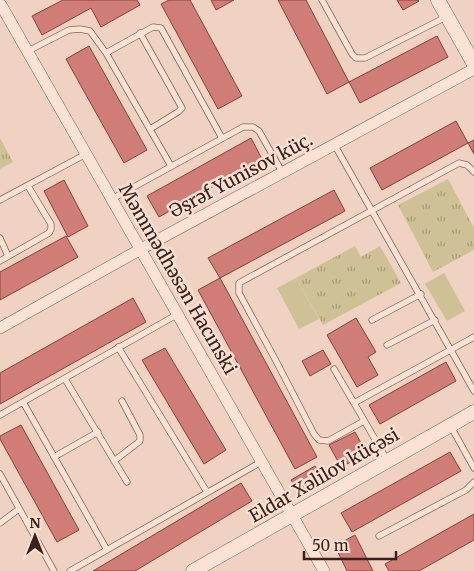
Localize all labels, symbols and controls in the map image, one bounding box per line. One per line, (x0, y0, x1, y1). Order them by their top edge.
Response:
street label: Əşrəf Yunisov küç. (166, 128, 316, 222)
street label: Məmmədhəsən Hacınski (114, 180, 242, 379)
street label: Eldar Xəlilov küçəsi (245, 423, 403, 527)
north arrow (10, 511, 60, 561)
text: N (29, 514, 41, 532)
scale bar (304, 528, 396, 560)
text: 50 m (312, 536, 349, 555)

